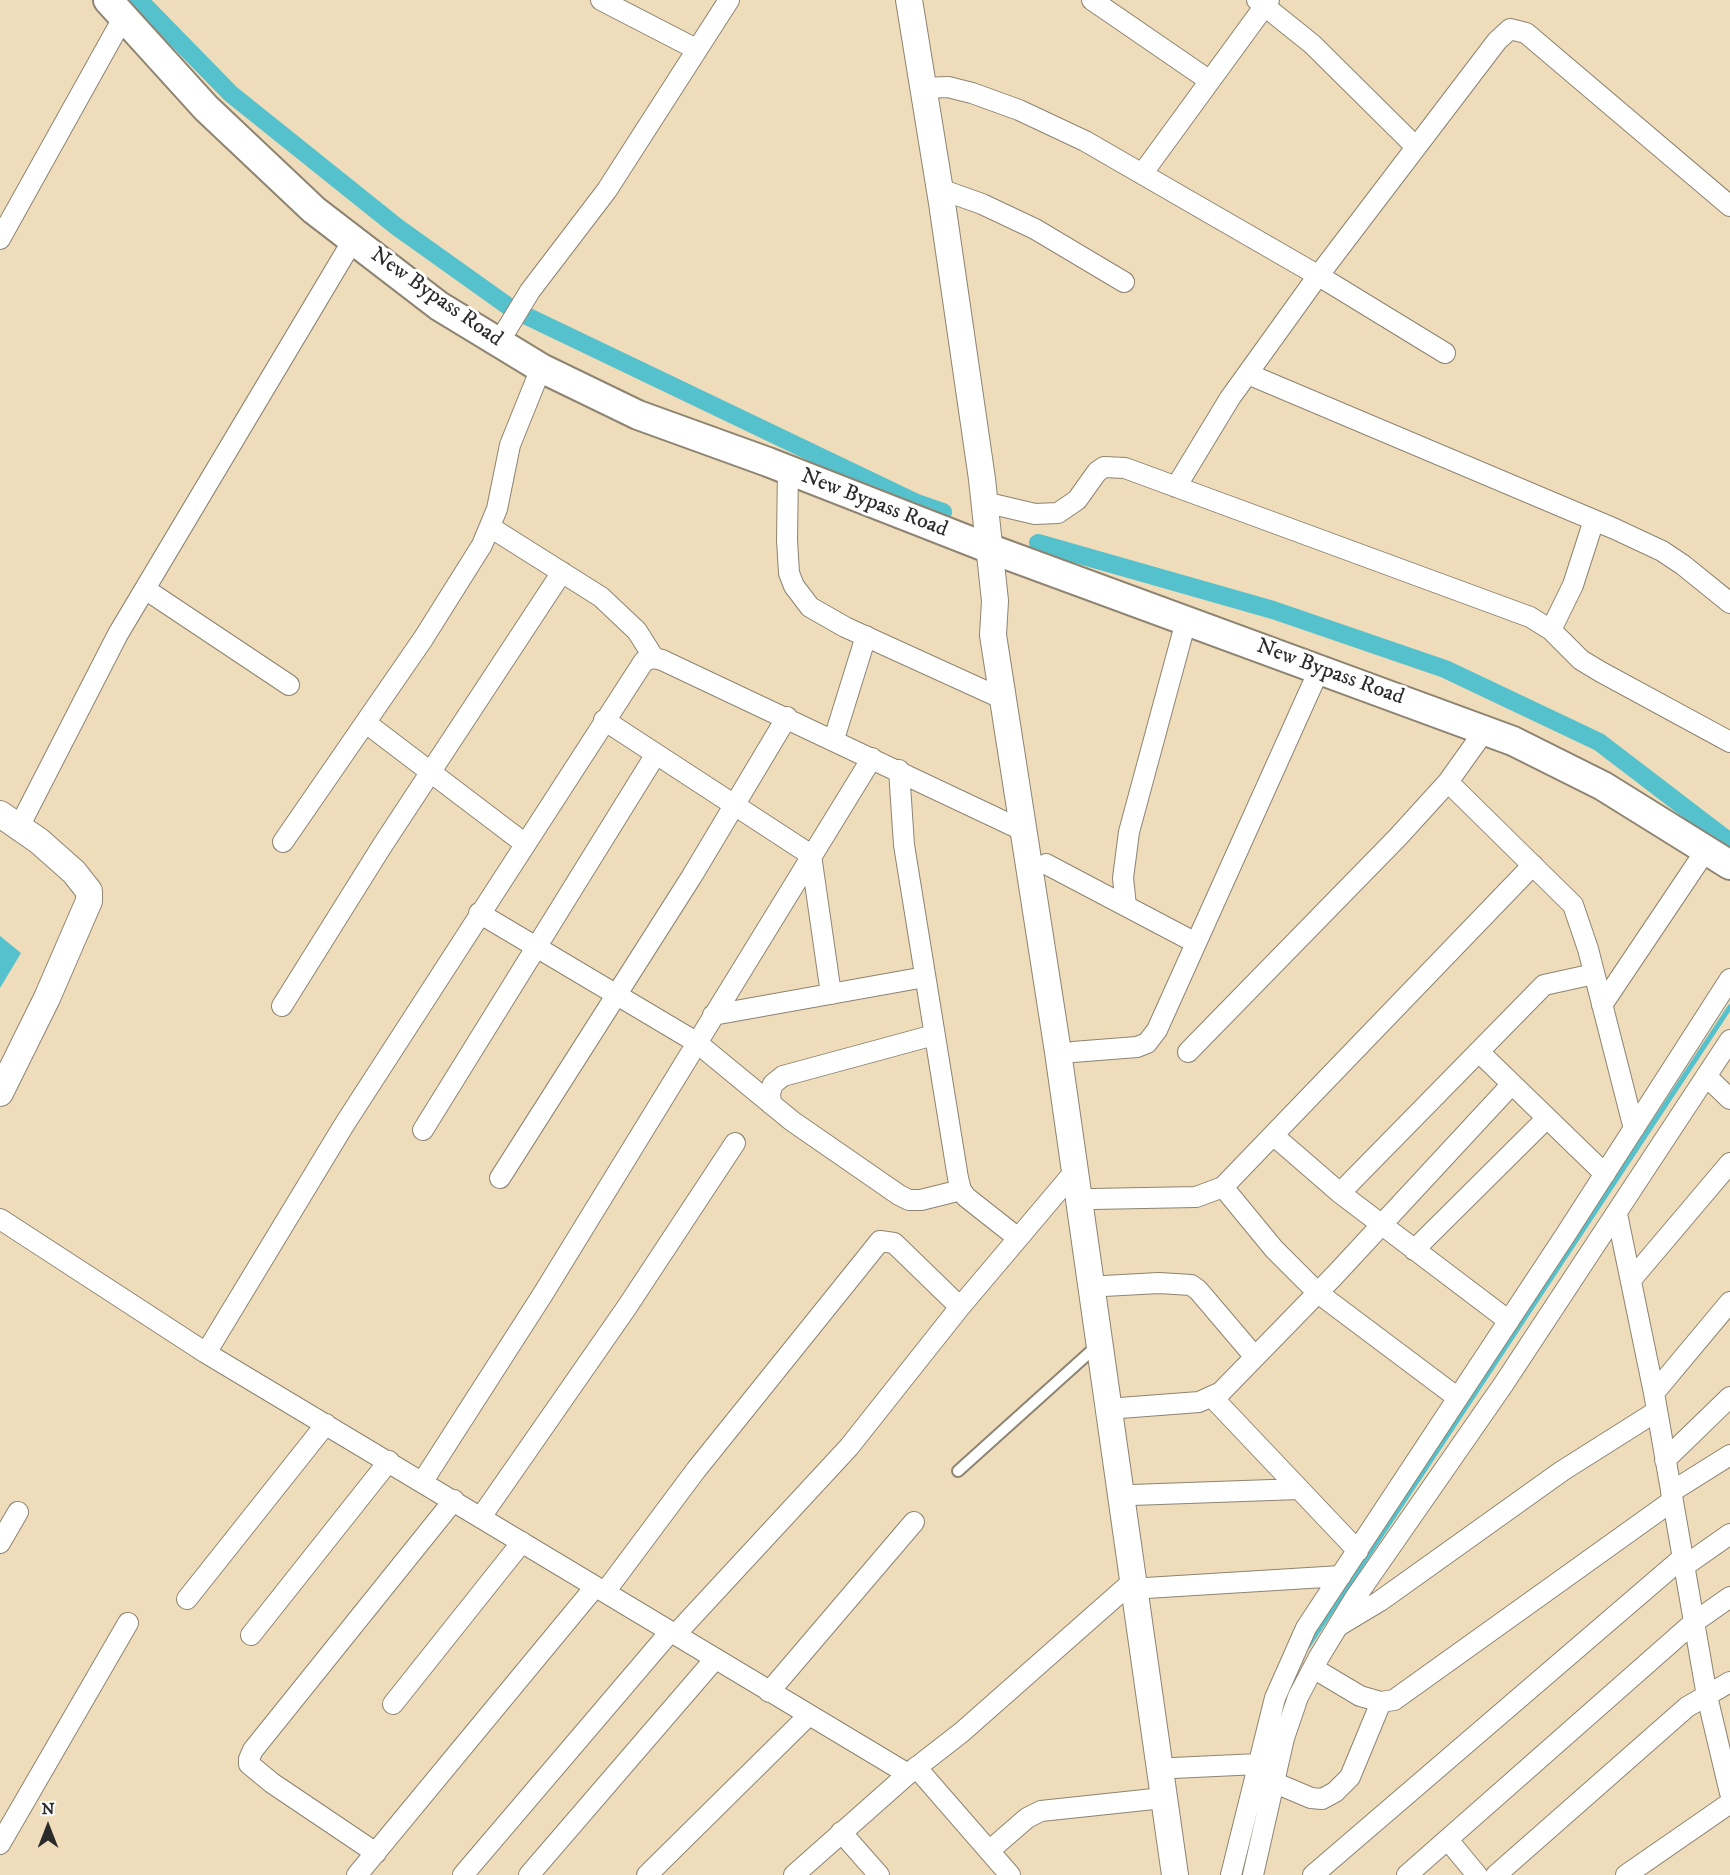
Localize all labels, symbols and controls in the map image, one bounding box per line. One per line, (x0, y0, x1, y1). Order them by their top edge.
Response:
street label: New Bypass Road (365, 243, 507, 353)
street label: New Bypass Road (797, 464, 951, 544)
street label: New Bypass Road (1253, 634, 1407, 712)
north arrow (18, 1797, 78, 1857)
text: N (41, 1799, 55, 1819)

